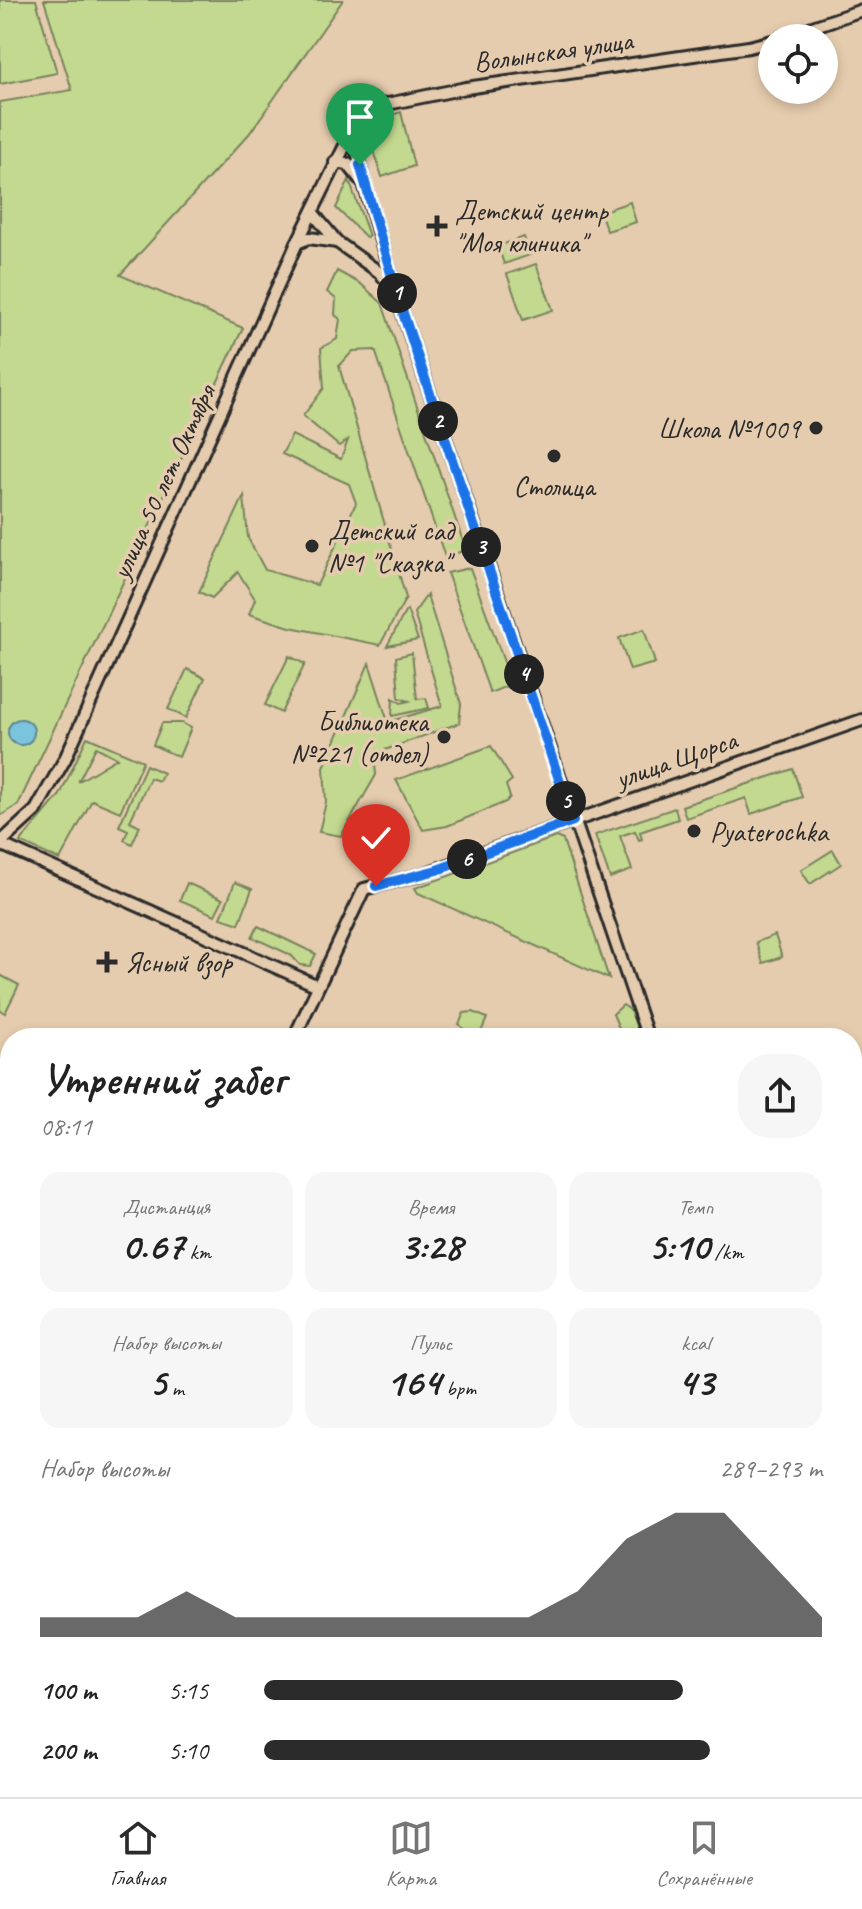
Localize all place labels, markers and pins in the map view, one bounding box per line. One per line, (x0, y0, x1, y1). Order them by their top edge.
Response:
pin (326, 83, 394, 165)
place label: Детский центр "Моя клиника" (455, 193, 609, 260)
marker: Детский центр "Моя клиника" (426, 215, 448, 237)
pin: 1 (377, 273, 417, 313)
pin: 2 (418, 401, 458, 441)
place label: Школа №1009 (658, 411, 802, 446)
marker: Школа №1009 (807, 419, 825, 437)
marker: Столица (545, 447, 563, 465)
place label: Столица (513, 469, 597, 504)
place label: Детский сад №1 "Сказка" (328, 513, 457, 580)
pin: 3 (461, 527, 501, 567)
marker: Детский сад №1 "Сказка" (303, 537, 321, 555)
pin: 4 (504, 654, 544, 694)
place label: Библиотека №221 (отдел) (291, 704, 430, 771)
marker: Библиотека №221 (отдел) (435, 728, 453, 746)
pin: 5 (546, 781, 586, 821)
pin (342, 804, 410, 886)
place label: Pyaterochka (710, 814, 830, 849)
marker: Pyaterochka (685, 822, 703, 840)
pin: 6 (447, 839, 487, 879)
place label: Ясный взор (125, 945, 234, 980)
marker: Ясный взор (96, 951, 118, 973)

